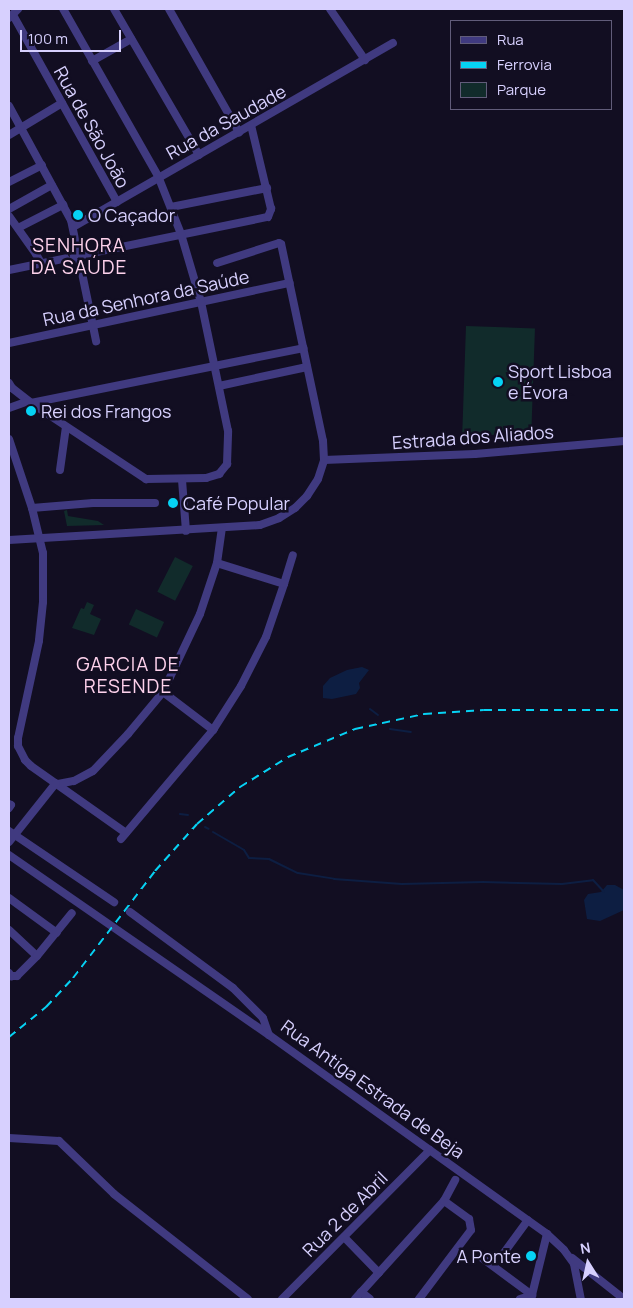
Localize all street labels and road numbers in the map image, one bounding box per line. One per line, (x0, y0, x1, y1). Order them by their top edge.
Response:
street label: Rua de São João (50, 63, 134, 191)
street label: Rua da Saudade (162, 80, 290, 164)
street label: Rua da Senhora da Saúde (41, 266, 251, 330)
street label: Estrada dos Aliados (391, 421, 555, 453)
street label: Rua Antiga Estrada de Beja (277, 1015, 469, 1163)
street label: Rua 2 de Abril (298, 1167, 392, 1261)

